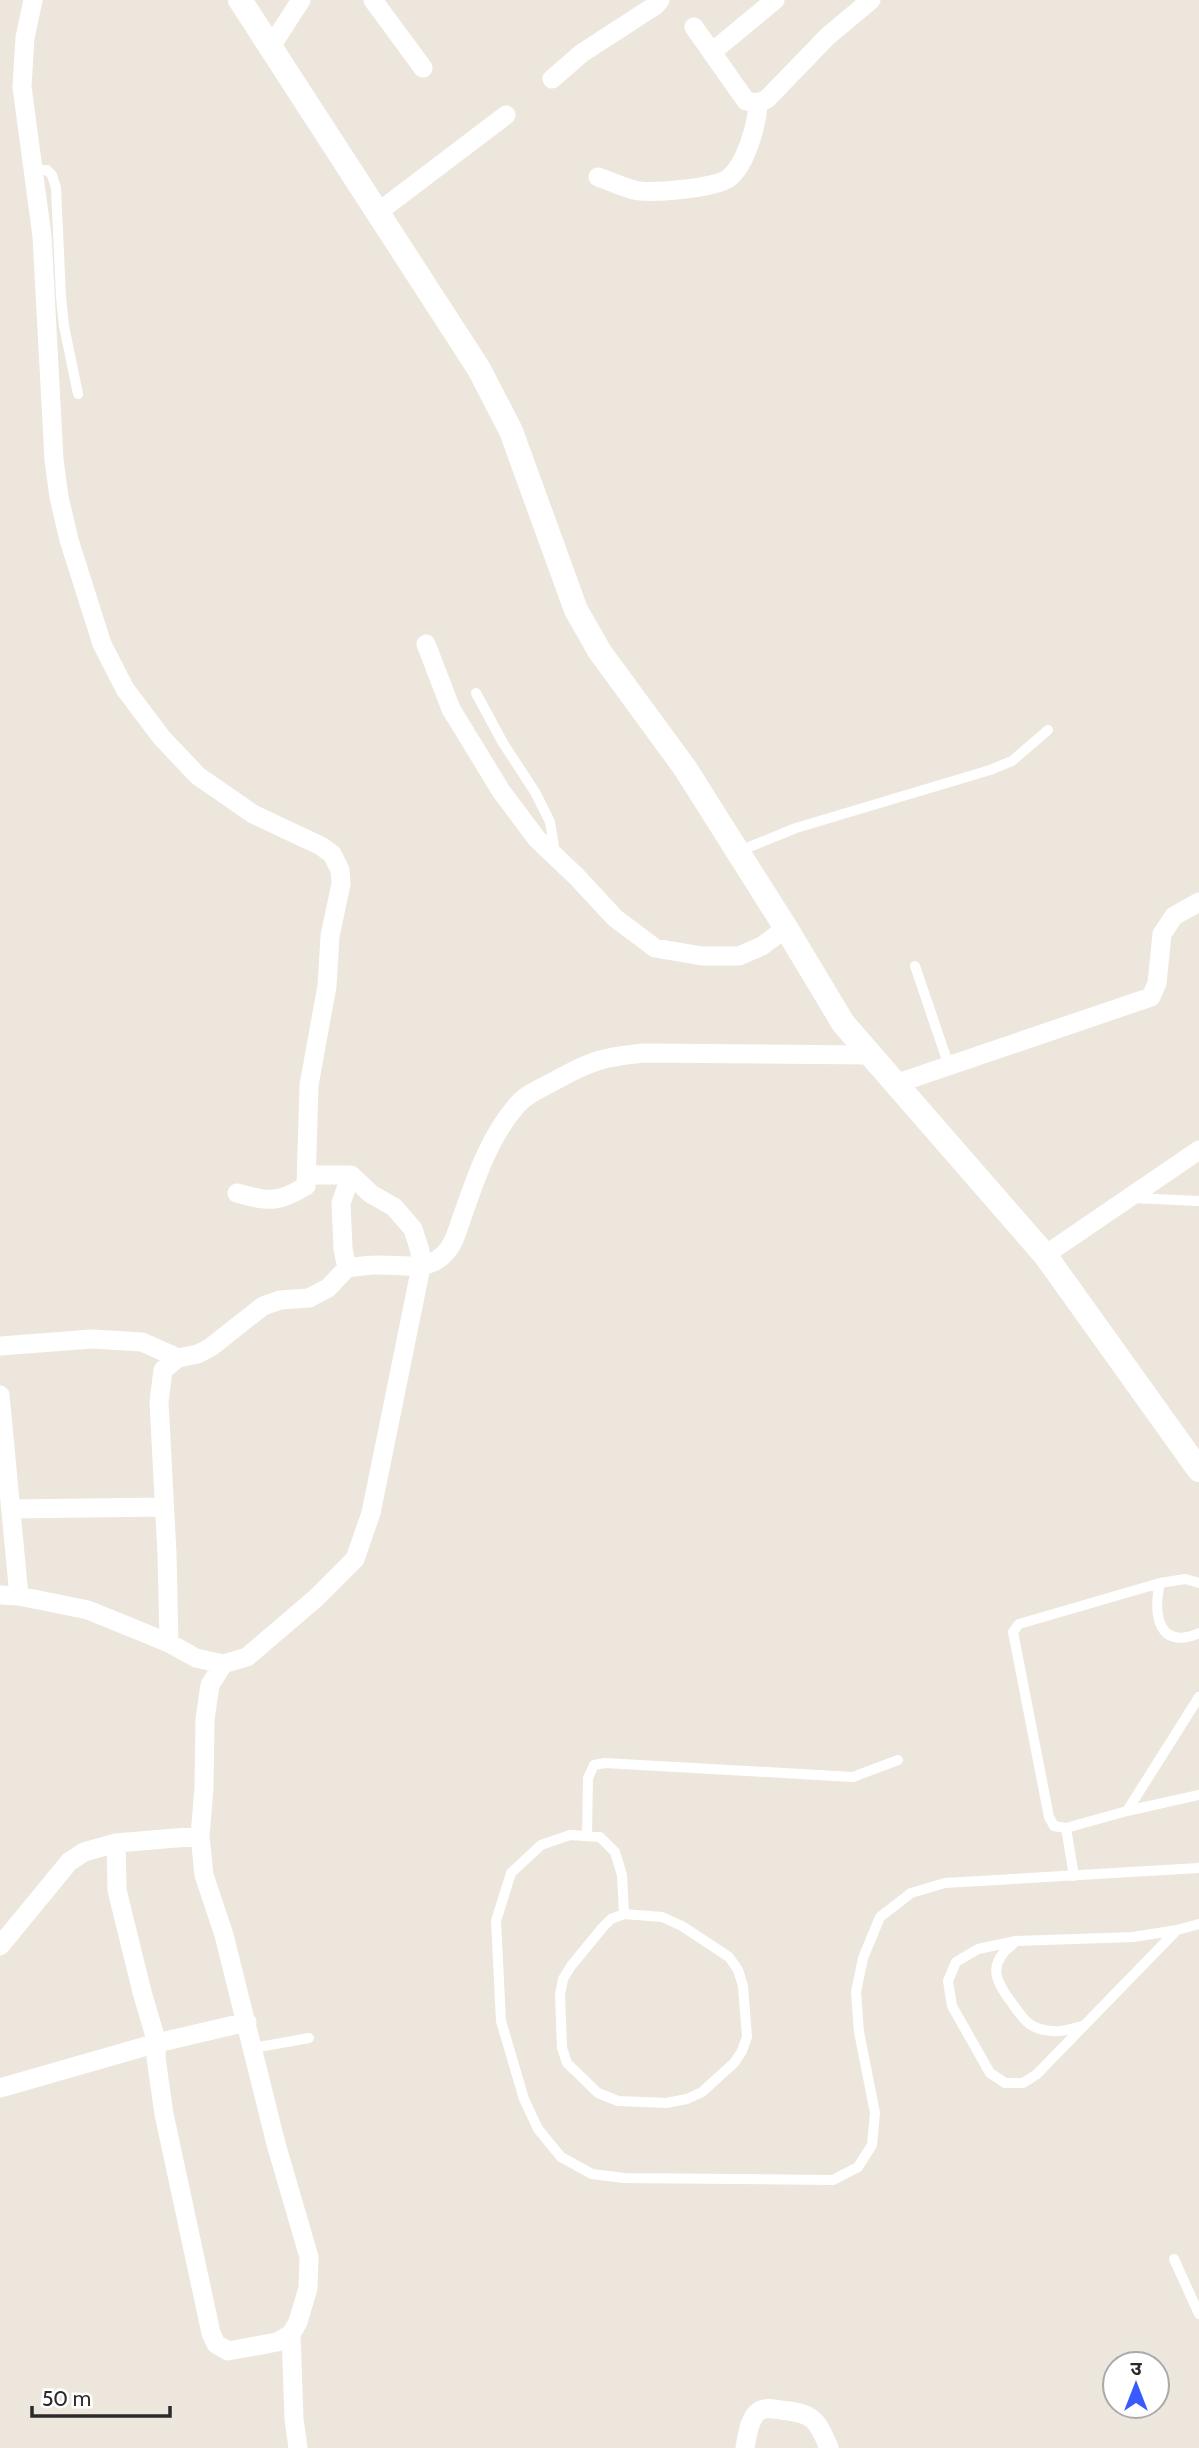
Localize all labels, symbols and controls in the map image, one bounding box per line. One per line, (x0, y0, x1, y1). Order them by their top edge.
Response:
north arrow (1101, 2350, 1171, 2420)
text: उ (1130, 2357, 1142, 2380)
scale bar (32, 2374, 170, 2418)
text: 50 m (42, 2386, 91, 2411)

